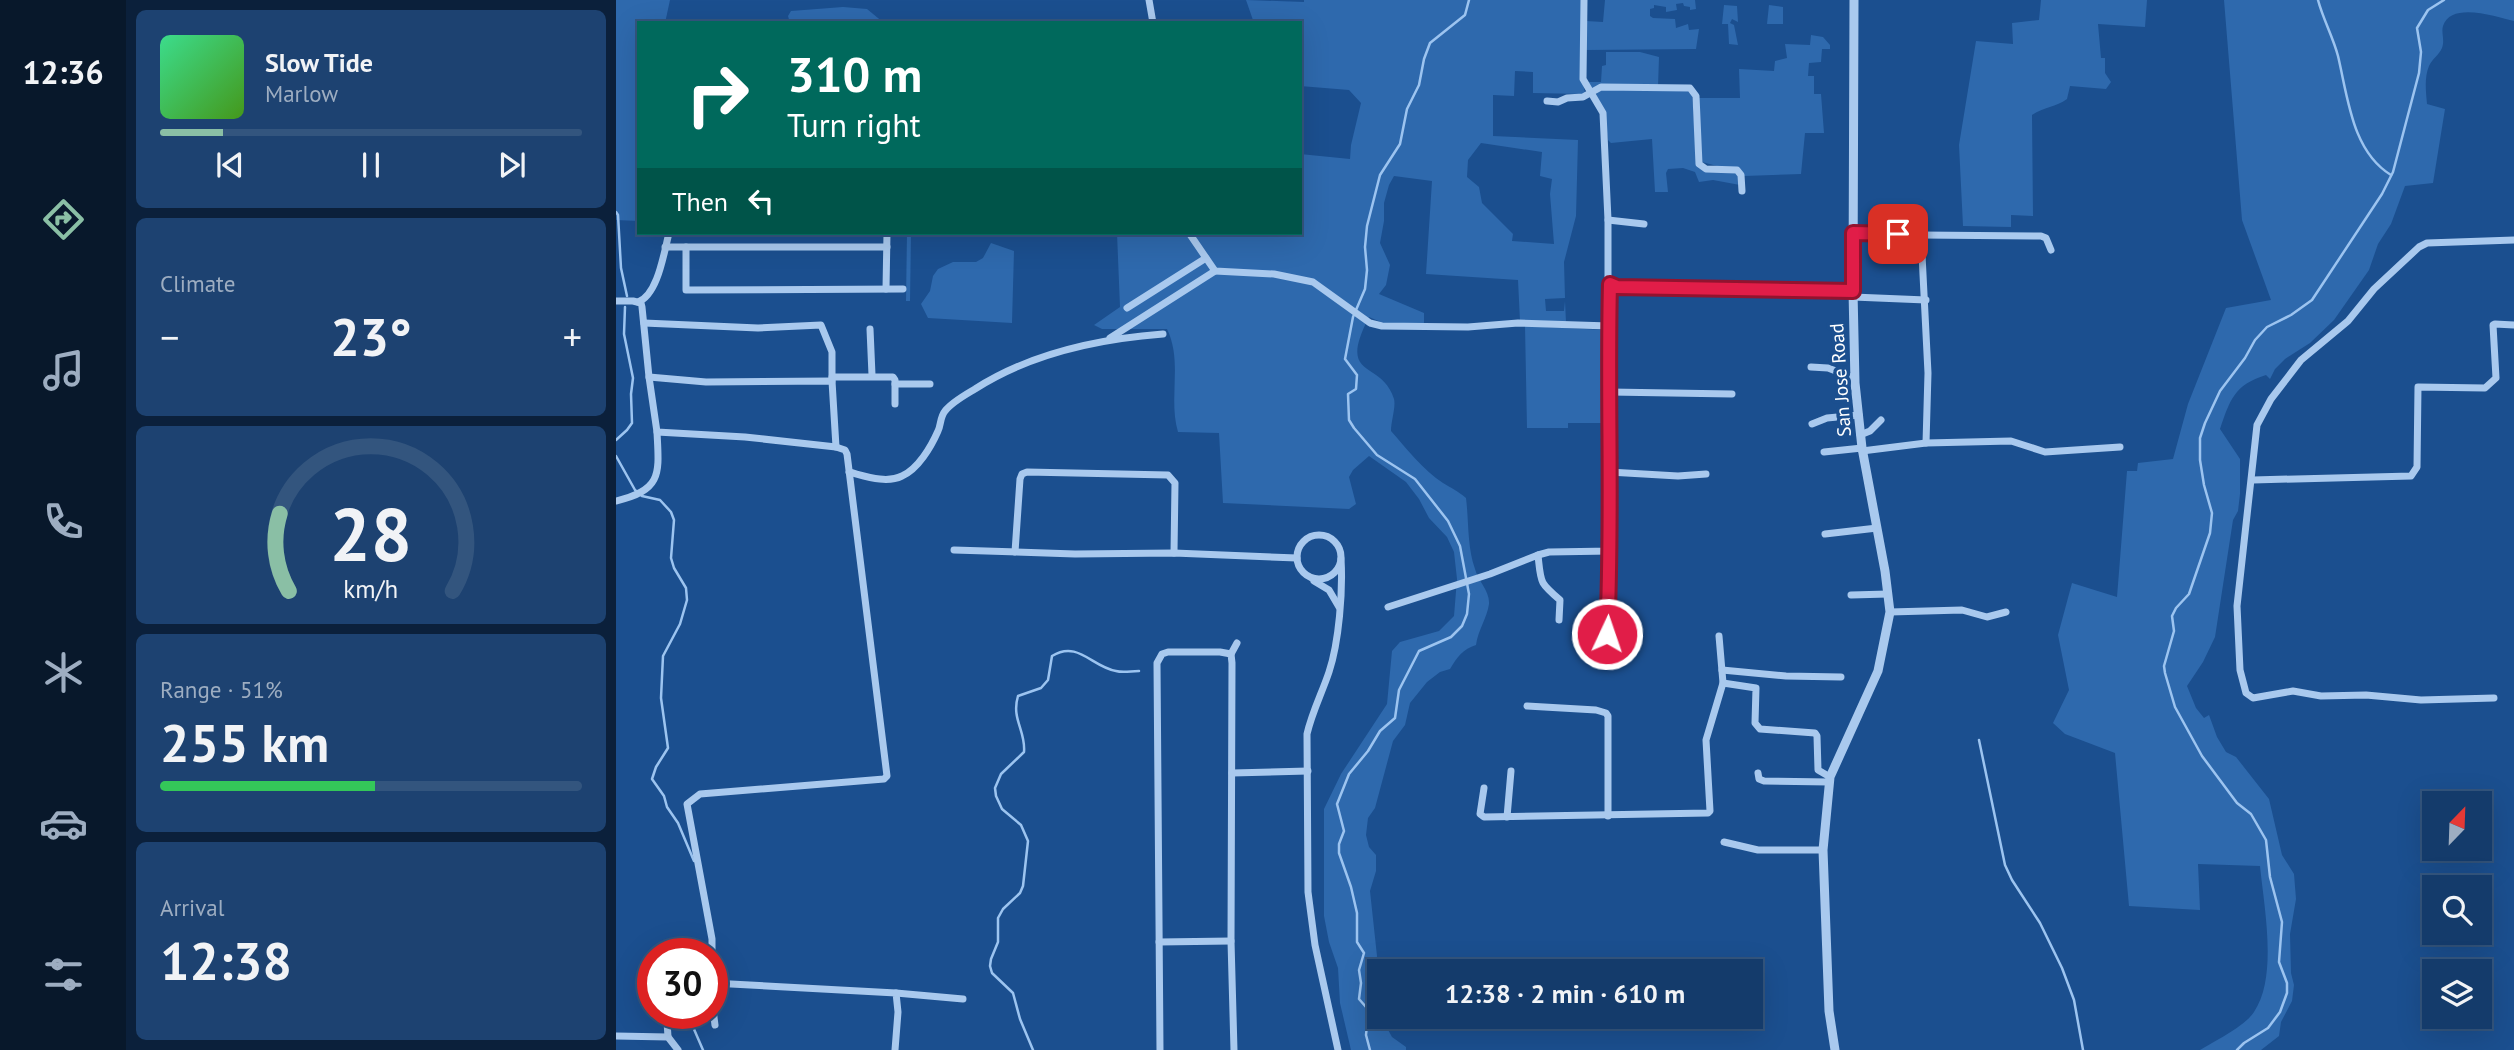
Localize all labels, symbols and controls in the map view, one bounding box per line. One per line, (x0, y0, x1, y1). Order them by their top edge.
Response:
text: 310 m (787, 42, 922, 106)
text: Slow Tide (265, 46, 373, 79)
icon: right (672, 49, 763, 140)
text: 12:36 (22, 51, 104, 93)
text: Marlow (265, 79, 338, 108)
text: Turn right (787, 104, 921, 146)
icon: previous (211, 146, 249, 184)
icon: pause (352, 146, 390, 184)
icon: next (493, 146, 531, 184)
icon: left (742, 182, 780, 220)
text: Then (672, 185, 728, 218)
icon: directions (39, 195, 88, 244)
pin (1868, 204, 1928, 264)
icon: arrive (1879, 215, 1917, 253)
text: Climate (160, 269, 235, 298)
text: 23° (330, 303, 412, 370)
text: − (160, 312, 179, 361)
text: + (563, 312, 582, 361)
street label: San Jose Road (1824, 322, 1856, 438)
icon: music (39, 346, 88, 395)
text: 28 (330, 487, 412, 581)
icon: phone (39, 497, 88, 546)
text: km/h (344, 573, 398, 605)
position arrow (1570, 597, 1644, 671)
icon: climate (39, 648, 88, 697)
text: Range · 51% (160, 675, 283, 704)
text: 255 km (160, 709, 329, 776)
north arrow (2422, 791, 2492, 861)
map controls (2422, 791, 2492, 1029)
icon: car (39, 799, 88, 848)
button: search (2422, 875, 2492, 945)
text: Arrival (160, 893, 224, 922)
text: 12:38 (160, 927, 292, 994)
speed limit sign: 30 (637, 938, 728, 1029)
icon: filters (39, 950, 88, 999)
button: layers (2422, 959, 2492, 1029)
text: 12:38 · 2 min · 610 m (1445, 977, 1685, 1010)

